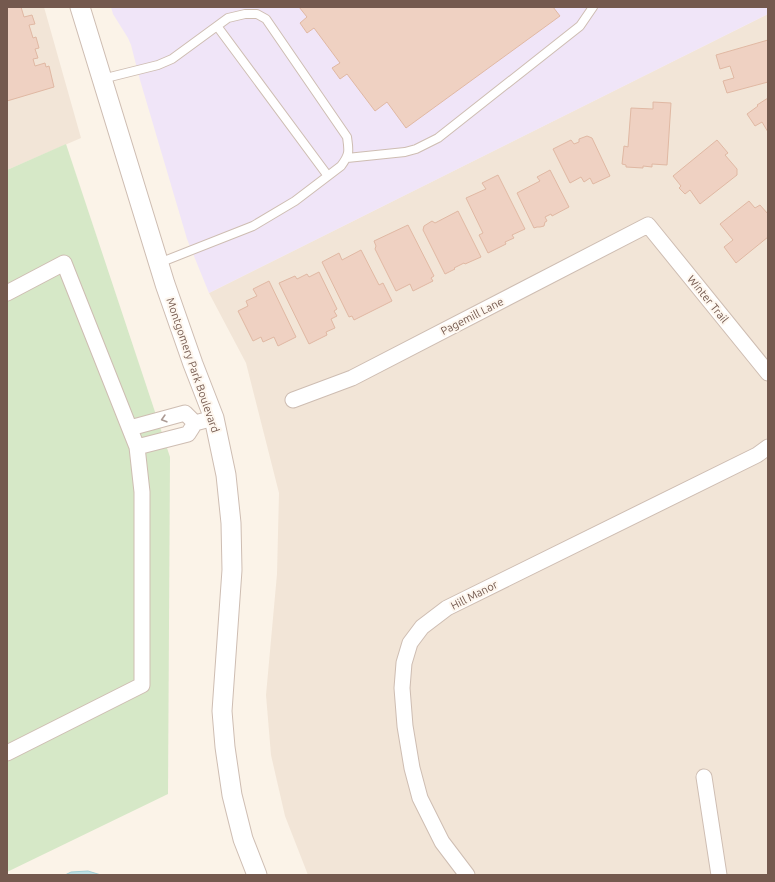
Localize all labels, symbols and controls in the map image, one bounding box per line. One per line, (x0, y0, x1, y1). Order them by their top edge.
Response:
street label: Winter Trail (685, 273, 731, 325)
street label: Pagemill Lane (439, 295, 505, 337)
street label: Montgomery Park Boulevard (164, 296, 222, 434)
one-way arrow (161, 414, 168, 423)
street label: Hill Manor (449, 578, 500, 612)

